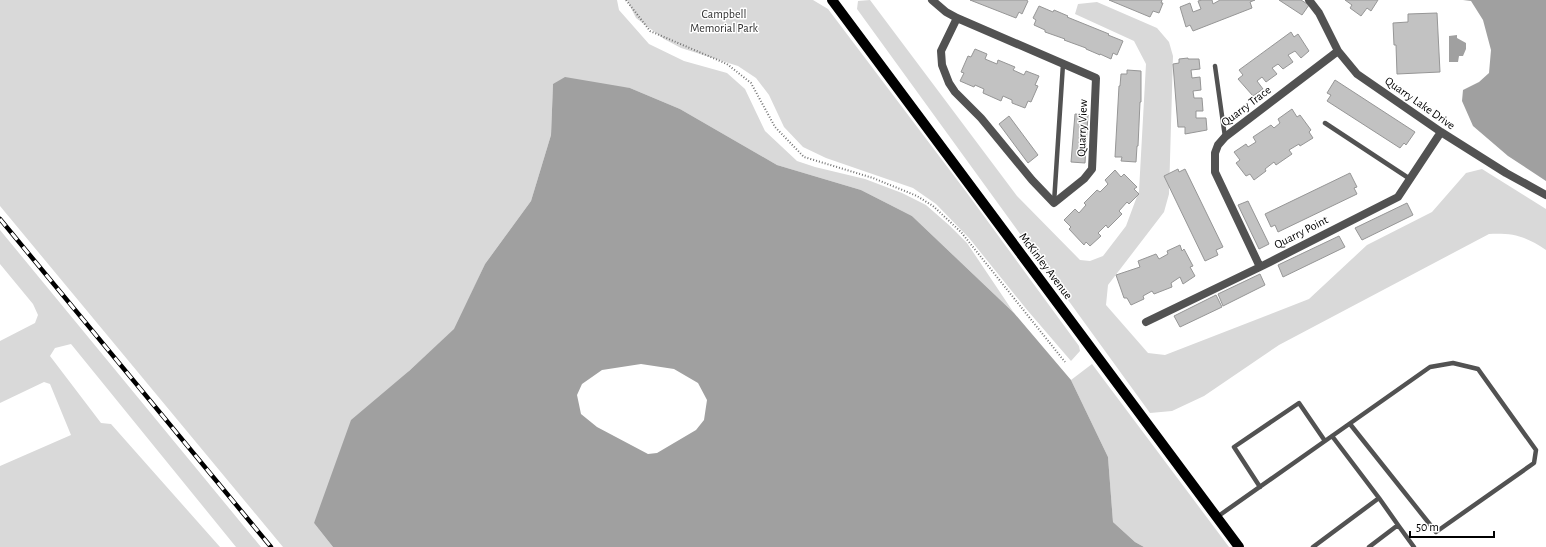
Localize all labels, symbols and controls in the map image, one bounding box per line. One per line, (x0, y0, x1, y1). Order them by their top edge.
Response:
park label: Campbell Memorial Park (690, 8, 759, 34)
street label: Quarry Lake Drive (1382, 74, 1457, 132)
street label: Quarry Trace (1219, 84, 1274, 129)
street label: Quarry View (1075, 99, 1090, 157)
street label: Quarry Point (1272, 213, 1331, 252)
street label: McKinley Avenue (1016, 231, 1075, 302)
scale bar (1410, 513, 1494, 539)
text: 50 m (1416, 521, 1439, 533)

